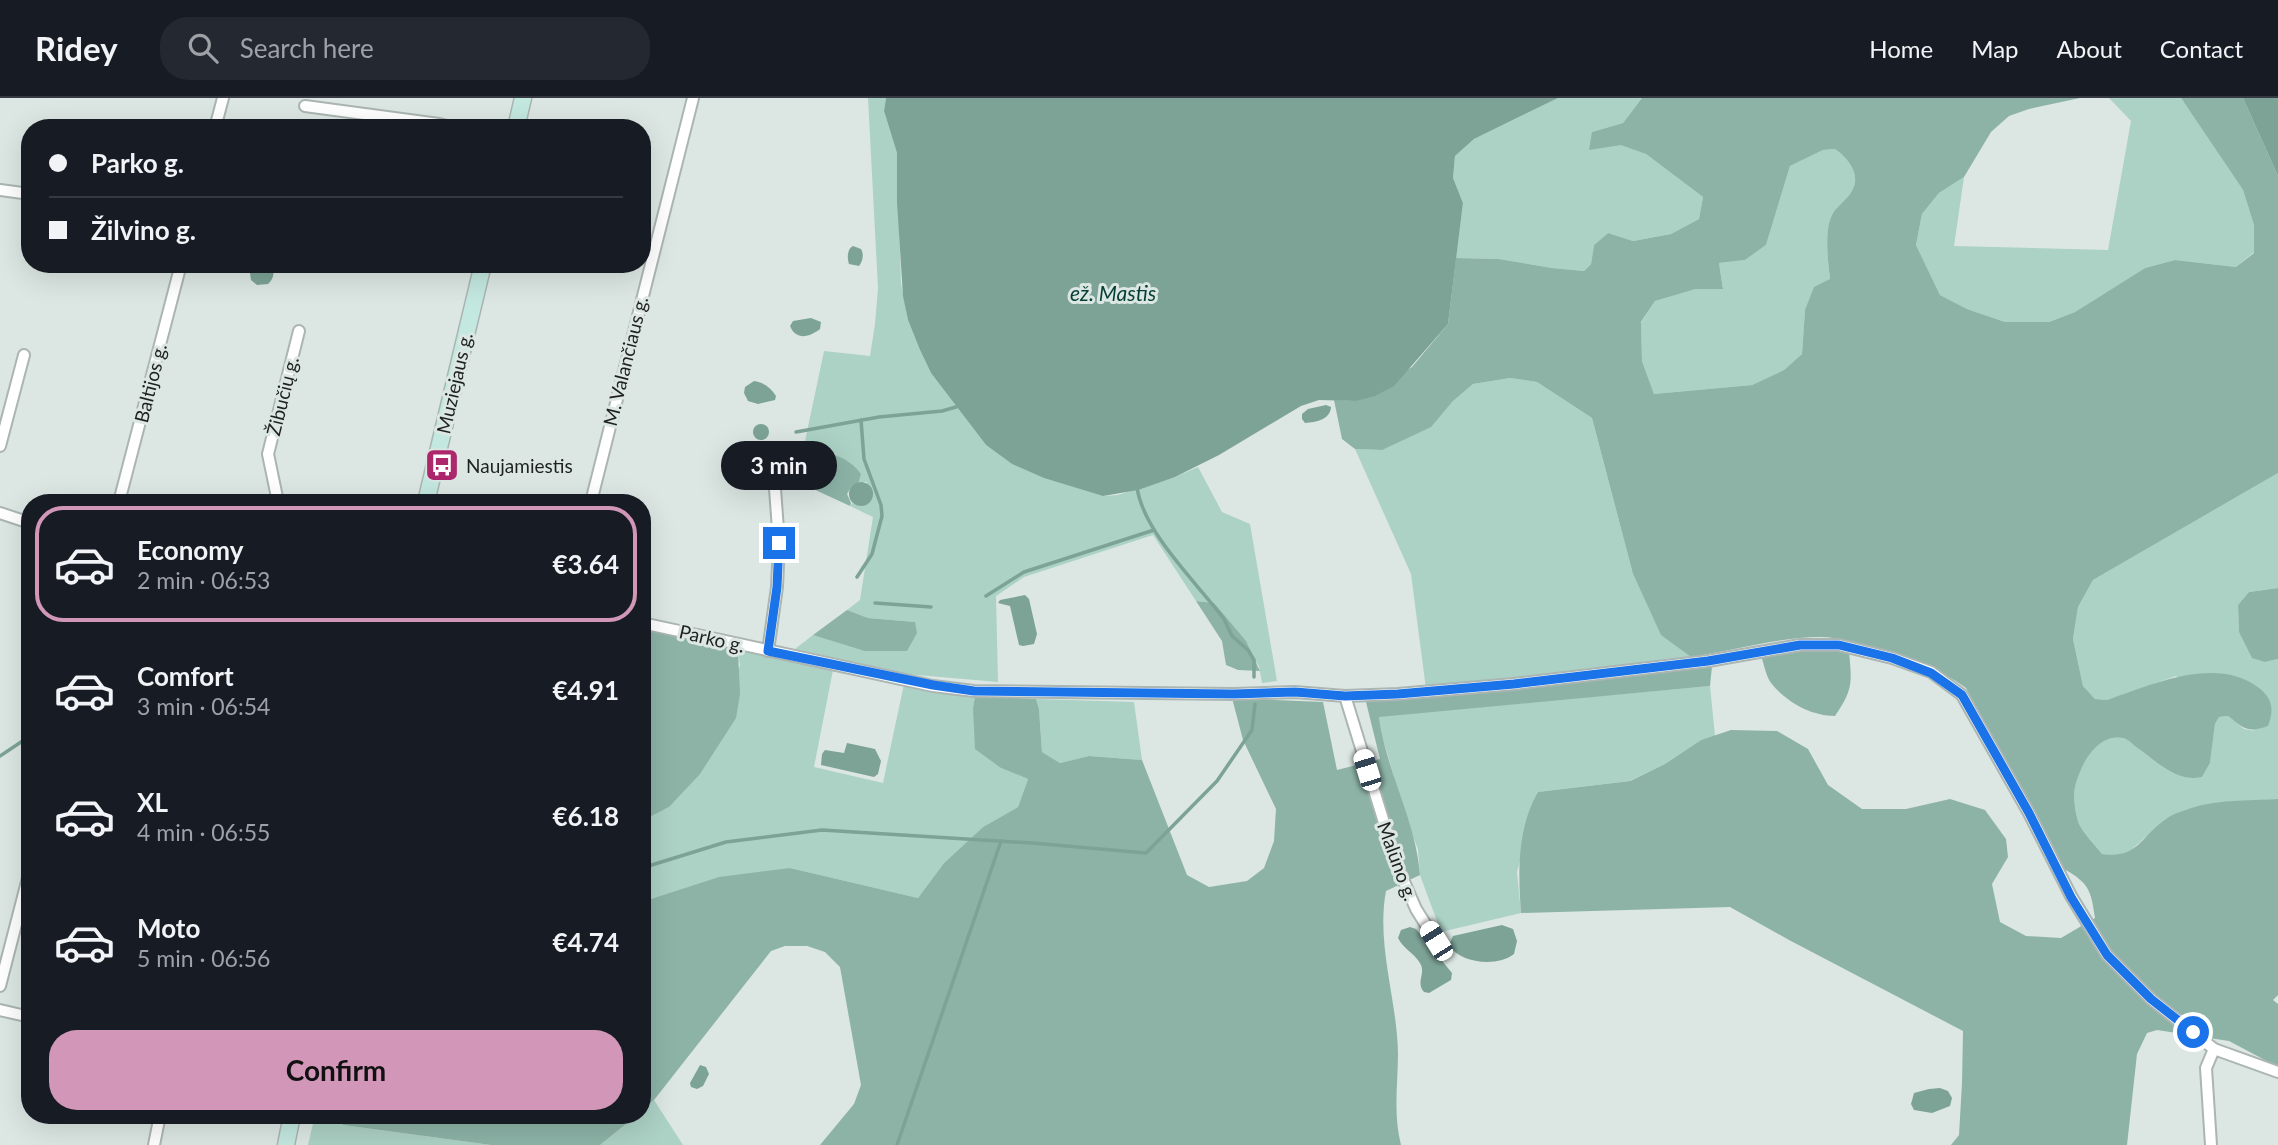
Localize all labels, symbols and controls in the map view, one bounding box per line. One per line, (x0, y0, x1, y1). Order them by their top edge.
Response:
search box (160, 17, 650, 80)
text: Ridey (35, 28, 118, 68)
icon: search (184, 29, 222, 67)
text: Search here (240, 32, 374, 64)
text: Home (1869, 34, 1933, 63)
text: Map (1971, 34, 2019, 63)
text: About (2057, 34, 2122, 63)
text: Contact (2160, 34, 2243, 63)
text: Parko g. (91, 147, 184, 179)
text: Žilvino g. (91, 214, 196, 246)
water label: ež. Mastis (1070, 280, 1156, 305)
street label: M. Valančiaus g. (598, 294, 652, 428)
street label: Muziejaus g. (431, 330, 477, 436)
street label: Baltijos g. (129, 341, 171, 425)
street label: Žibučių g. (261, 354, 303, 438)
callout: 3 min (721, 442, 837, 490)
bus stop icon: Naujamiestis (423, 446, 461, 484)
text: 3 min (750, 451, 808, 479)
place label: Naujamiestis (466, 454, 573, 477)
route end (763, 527, 795, 559)
icon: car (53, 533, 116, 596)
text: Economy (137, 534, 243, 566)
text: €3.64 (553, 548, 619, 580)
text: 2 min · 06:53 (137, 566, 270, 594)
street label: Parko g. (677, 619, 747, 657)
icon: car (53, 659, 116, 722)
text: Comfort (137, 660, 234, 692)
text: €4.91 (553, 674, 619, 706)
text: 3 min · 06:54 (137, 692, 270, 720)
car (1351, 747, 1384, 793)
icon: car (53, 785, 116, 848)
text: XL (137, 786, 168, 818)
text: €6.18 (553, 800, 619, 832)
text: 4 min · 06:55 (137, 818, 270, 846)
street label: Malūno g. (1373, 818, 1423, 904)
icon: car (53, 911, 116, 974)
text: Moto (137, 912, 200, 944)
car (1416, 918, 1457, 964)
text: €4.74 (553, 926, 619, 958)
text: 5 min · 06:56 (137, 944, 270, 972)
route start (2177, 1016, 2209, 1048)
button: Confirm (49, 1030, 623, 1110)

